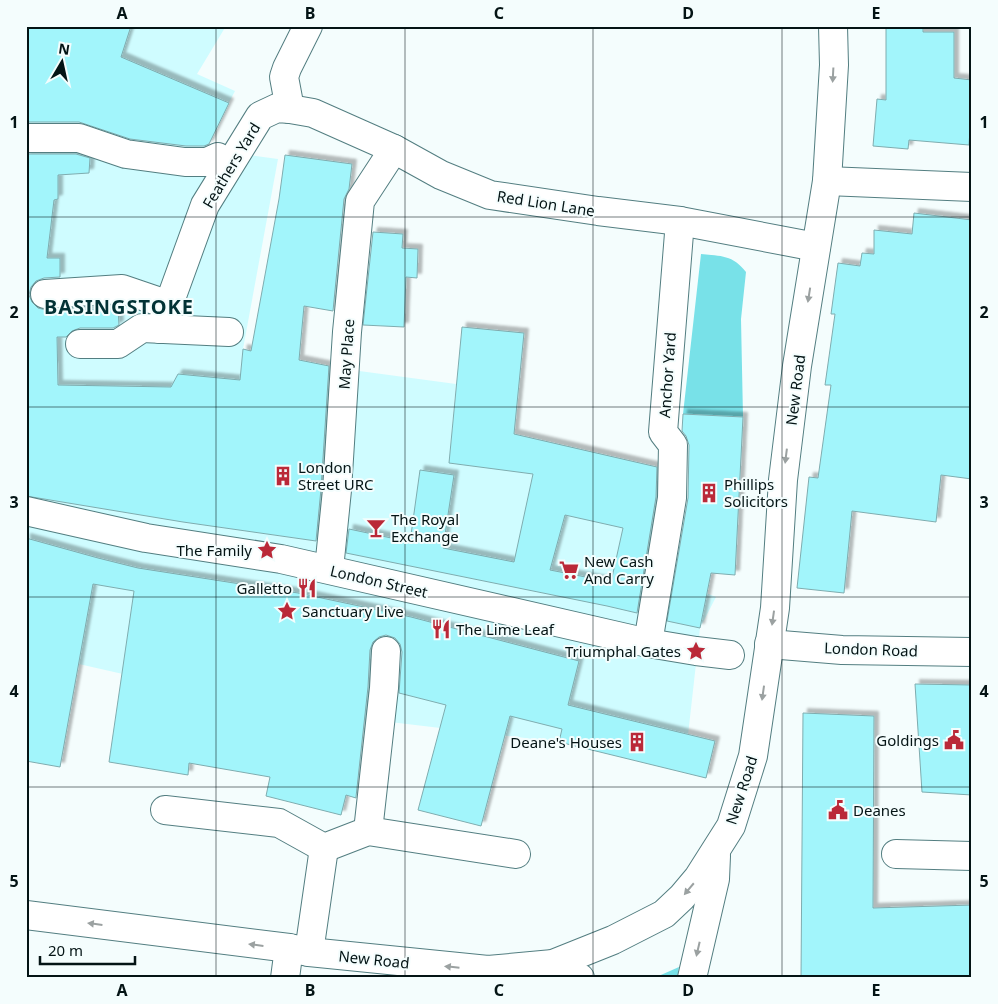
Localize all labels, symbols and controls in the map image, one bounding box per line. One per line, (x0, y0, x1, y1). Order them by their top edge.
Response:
text: A (116, 2, 128, 24)
text: B (305, 2, 315, 24)
text: C (494, 2, 504, 24)
text: D (682, 2, 694, 24)
text: E (872, 2, 881, 24)
north arrow (38, 38, 88, 88)
text: N (57, 38, 71, 59)
one-way arrow (828, 67, 836, 83)
text: 1 (9, 111, 19, 133)
text: 1 (979, 111, 989, 133)
street label: Feathers Yard (198, 119, 264, 211)
street label: Red Lion Lane (496, 185, 596, 221)
one-way arrow (804, 288, 812, 304)
district label: BASINGSTOKE (44, 293, 194, 320)
text: 2 (9, 301, 19, 323)
text: 2 (979, 301, 989, 323)
street label: May Place (334, 318, 358, 390)
street label: Anchor Yard (654, 332, 680, 418)
street label: New Road (781, 353, 809, 427)
one-way arrow (782, 449, 790, 465)
place label: London Street URC (298, 457, 374, 494)
building icon: London Street URC (272, 465, 294, 487)
place label: Phillips Solicitors (724, 474, 788, 511)
building icon: Phillips Solicitors (698, 482, 720, 504)
text: 3 (9, 491, 19, 513)
text: 3 (979, 491, 989, 513)
place label: The Royal Exchange (391, 509, 459, 546)
bar icon: The Royal Exchange (365, 517, 387, 539)
place icon: The Family (256, 539, 278, 561)
place label: The Family (176, 540, 252, 560)
place label: New Cash And Carry (584, 551, 654, 588)
supermarket icon: New Cash And Carry (558, 559, 580, 581)
street label: London Street (328, 560, 430, 602)
restaurant icon: Galletto (296, 577, 318, 599)
place label: Galletto (237, 578, 292, 598)
place icon: Sanctuary Live (276, 600, 298, 622)
place label: Sanctuary Live (302, 601, 404, 621)
one-way arrow (769, 611, 777, 627)
restaurant icon: The Lime Leaf (430, 618, 452, 640)
place label: The Lime Leaf (456, 619, 555, 639)
street label: London Road (824, 637, 918, 661)
place icon: Triumphal Gates (685, 640, 707, 662)
place label: Triumphal Gates (565, 641, 681, 661)
text: 4 (9, 680, 19, 702)
text: 4 (979, 680, 989, 702)
one-way arrow (759, 685, 767, 701)
public building icon: Goldings (943, 729, 965, 751)
place label: Goldings (876, 730, 939, 750)
building icon: Deane's Houses (626, 731, 648, 753)
place label: Deane's Houses (510, 732, 622, 752)
street label: New Road (720, 753, 762, 827)
public building icon: Deanes (827, 799, 849, 821)
place label: Deanes (853, 800, 906, 820)
text: 5 (9, 870, 19, 892)
text: 5 (979, 870, 989, 892)
one-way arrow (683, 882, 694, 895)
one-way arrow (87, 920, 103, 928)
scale bar (40, 934, 135, 966)
text: 20 m (48, 940, 83, 960)
one-way arrow (248, 941, 264, 949)
one-way arrow (694, 941, 702, 956)
street label: New Road (338, 945, 410, 973)
one-way arrow (444, 963, 460, 971)
text: A (116, 979, 128, 1001)
text: B (305, 979, 315, 1001)
text: C (494, 979, 504, 1001)
text: D (682, 979, 694, 1001)
text: E (872, 979, 881, 1001)

